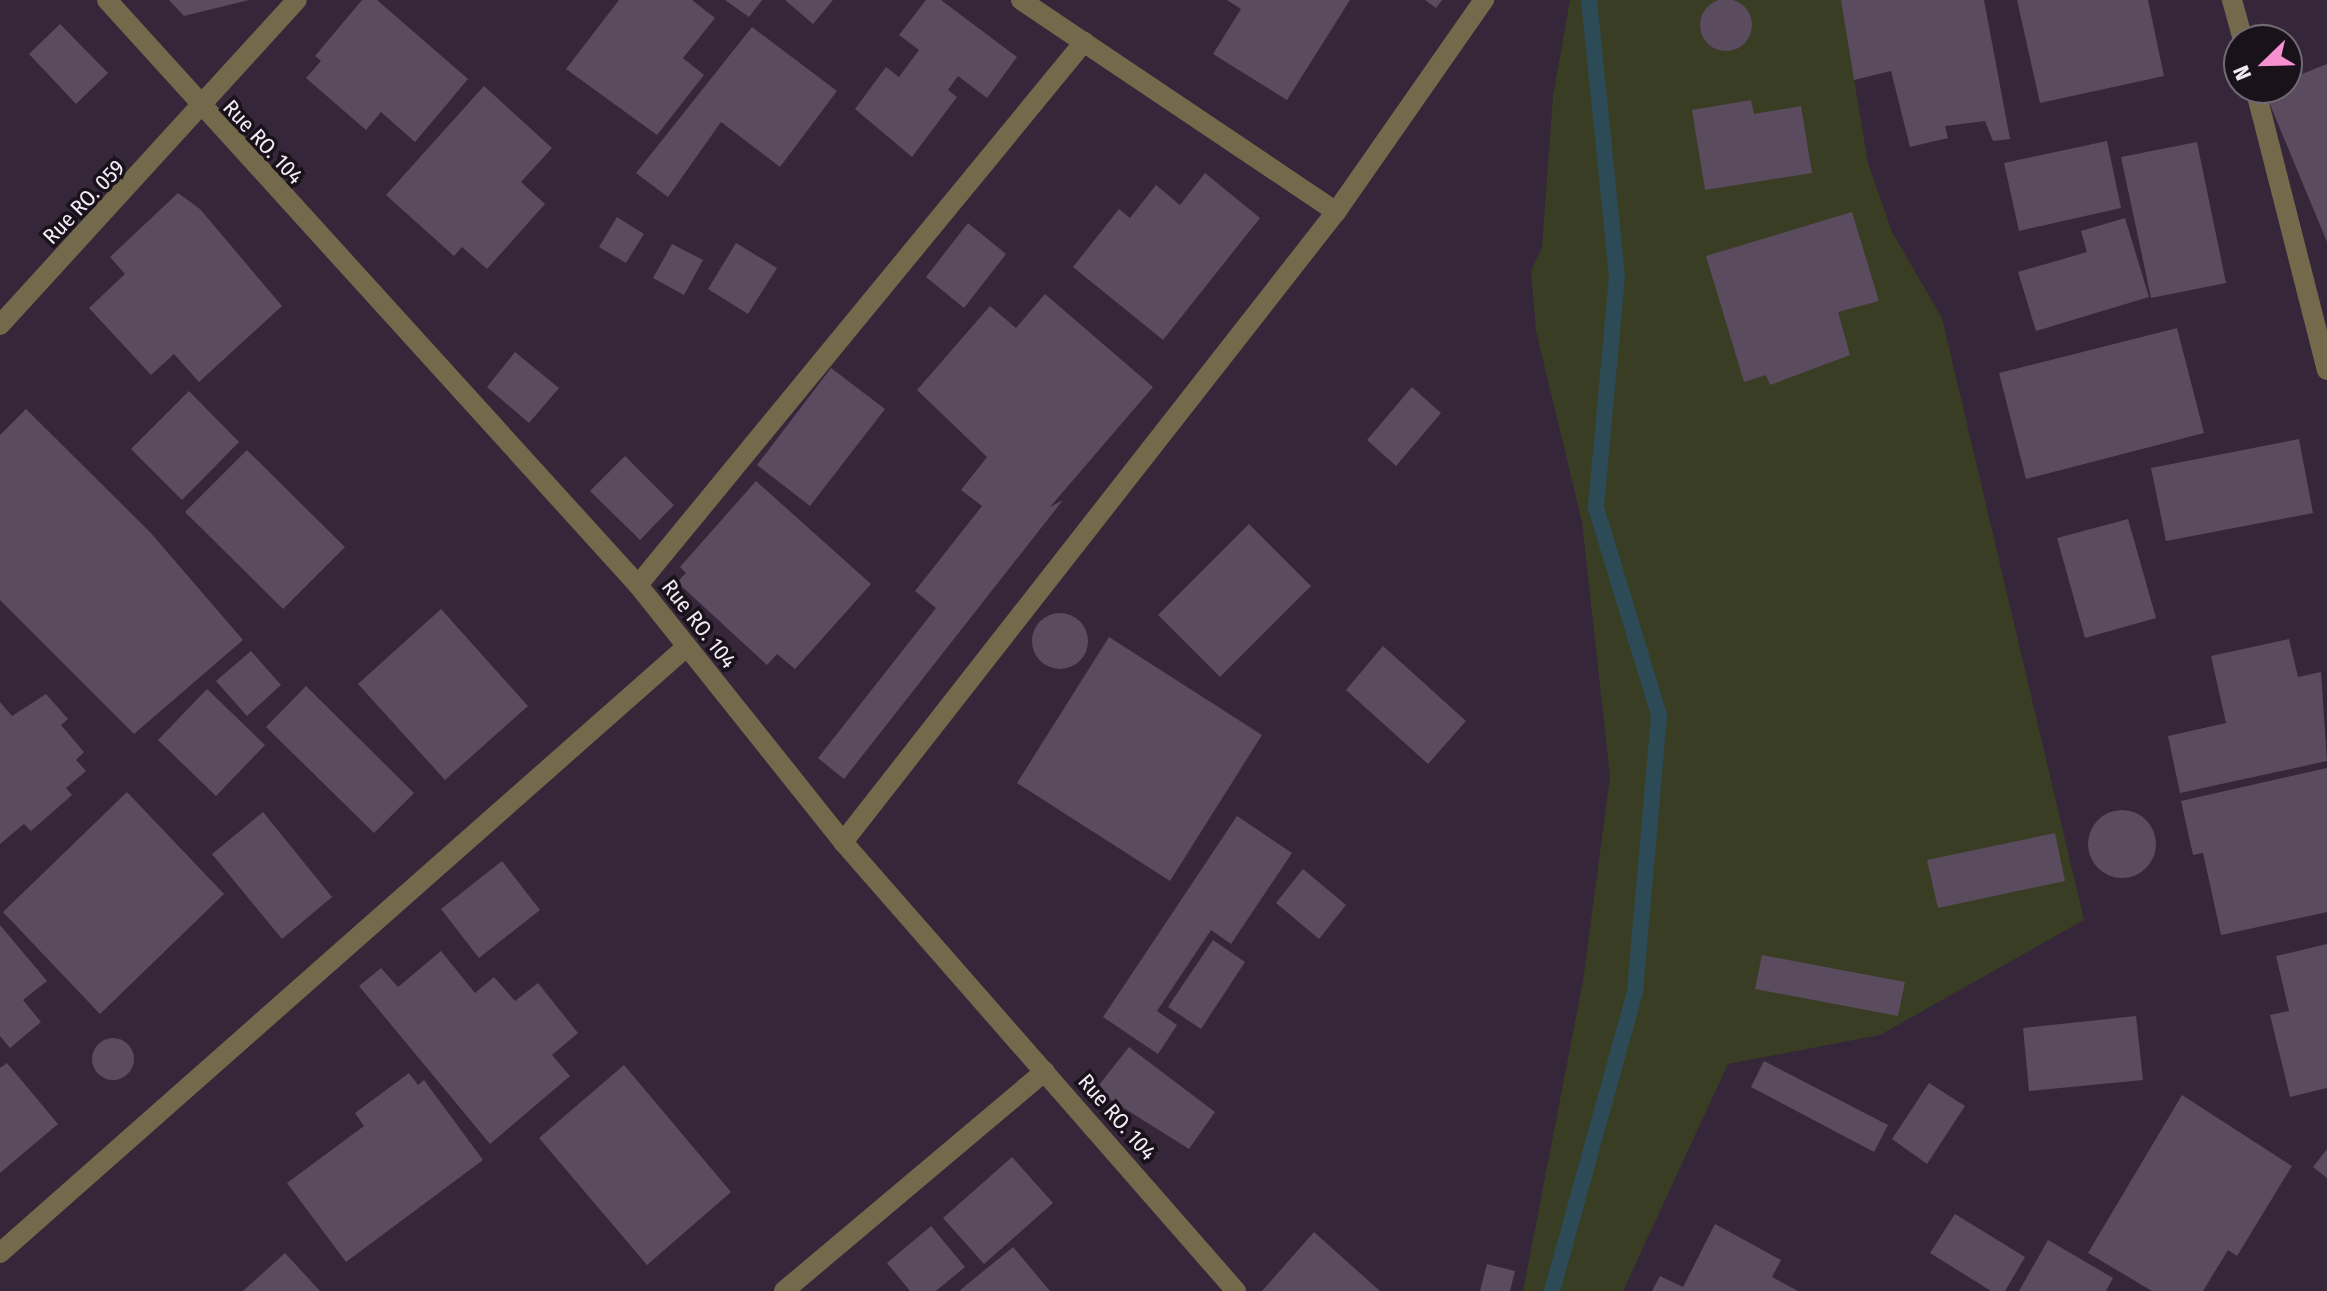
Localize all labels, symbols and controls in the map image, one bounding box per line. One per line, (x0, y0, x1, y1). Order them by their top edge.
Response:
north arrow (2223, 24, 2303, 104)
text: N (2227, 61, 2257, 84)
street label: Rue RO. 104 (217, 95, 309, 189)
street label: Rue RO. 059 (38, 155, 130, 249)
street label: Rue RO. 104 (656, 574, 742, 674)
street label: Rue RO. 104 (1073, 1069, 1161, 1165)

